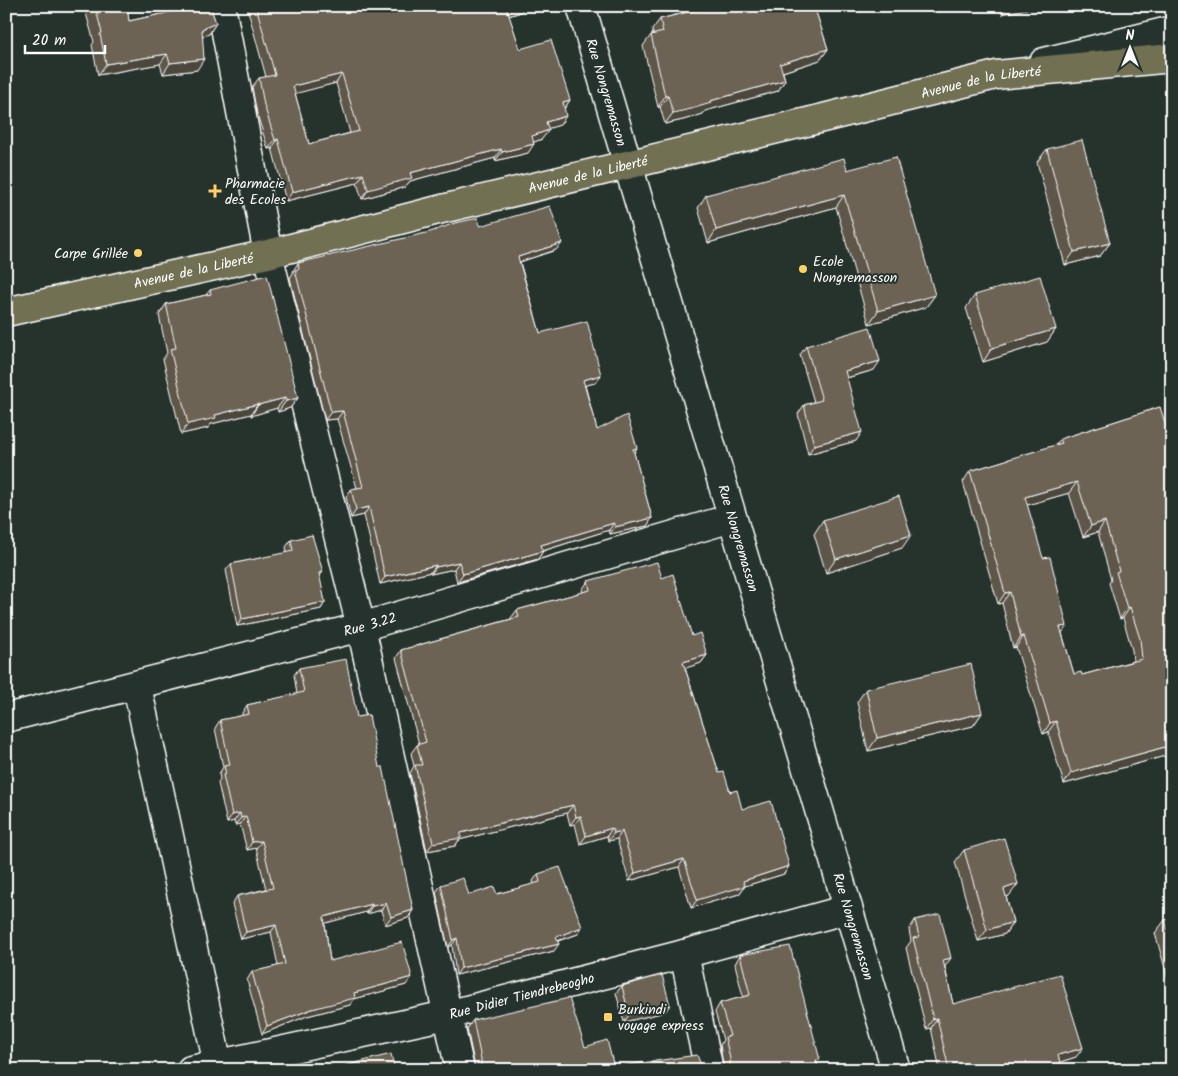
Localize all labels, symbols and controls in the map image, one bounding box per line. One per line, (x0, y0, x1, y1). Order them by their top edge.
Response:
scale bar (25, 22, 105, 54)
north arrow (1106, 22, 1156, 72)
text: N (1126, 25, 1135, 47)
text: 20 m (32, 29, 66, 53)
street label: Rue Nongremasson (579, 36, 632, 149)
street label: Avenue de la Liberté (919, 61, 1043, 105)
street label: Avenue de la Liberté (526, 150, 651, 200)
place label: Pharmacie des Ecoles (225, 173, 286, 211)
marker: Pharmacie des Ecoles (209, 185, 221, 197)
place label: Carpe Grillée (54, 243, 129, 265)
street label: Avenue de la Liberté (132, 247, 257, 295)
marker: Carpe Grillée (132, 247, 144, 259)
place label: Ecole Nongremasson (813, 251, 897, 289)
marker: Ecole Nongremasson (797, 263, 809, 275)
street label: Rue Nongremasson (711, 482, 764, 595)
street label: Rue 3.22 (341, 607, 400, 643)
street label: Rue Nongremasson (826, 870, 879, 983)
street label: Rue Didier Tiendrebeogho (447, 967, 597, 1026)
place label: Burkindi voyage express (618, 999, 704, 1037)
marker: Burkindi voyage express (602, 1011, 614, 1023)

